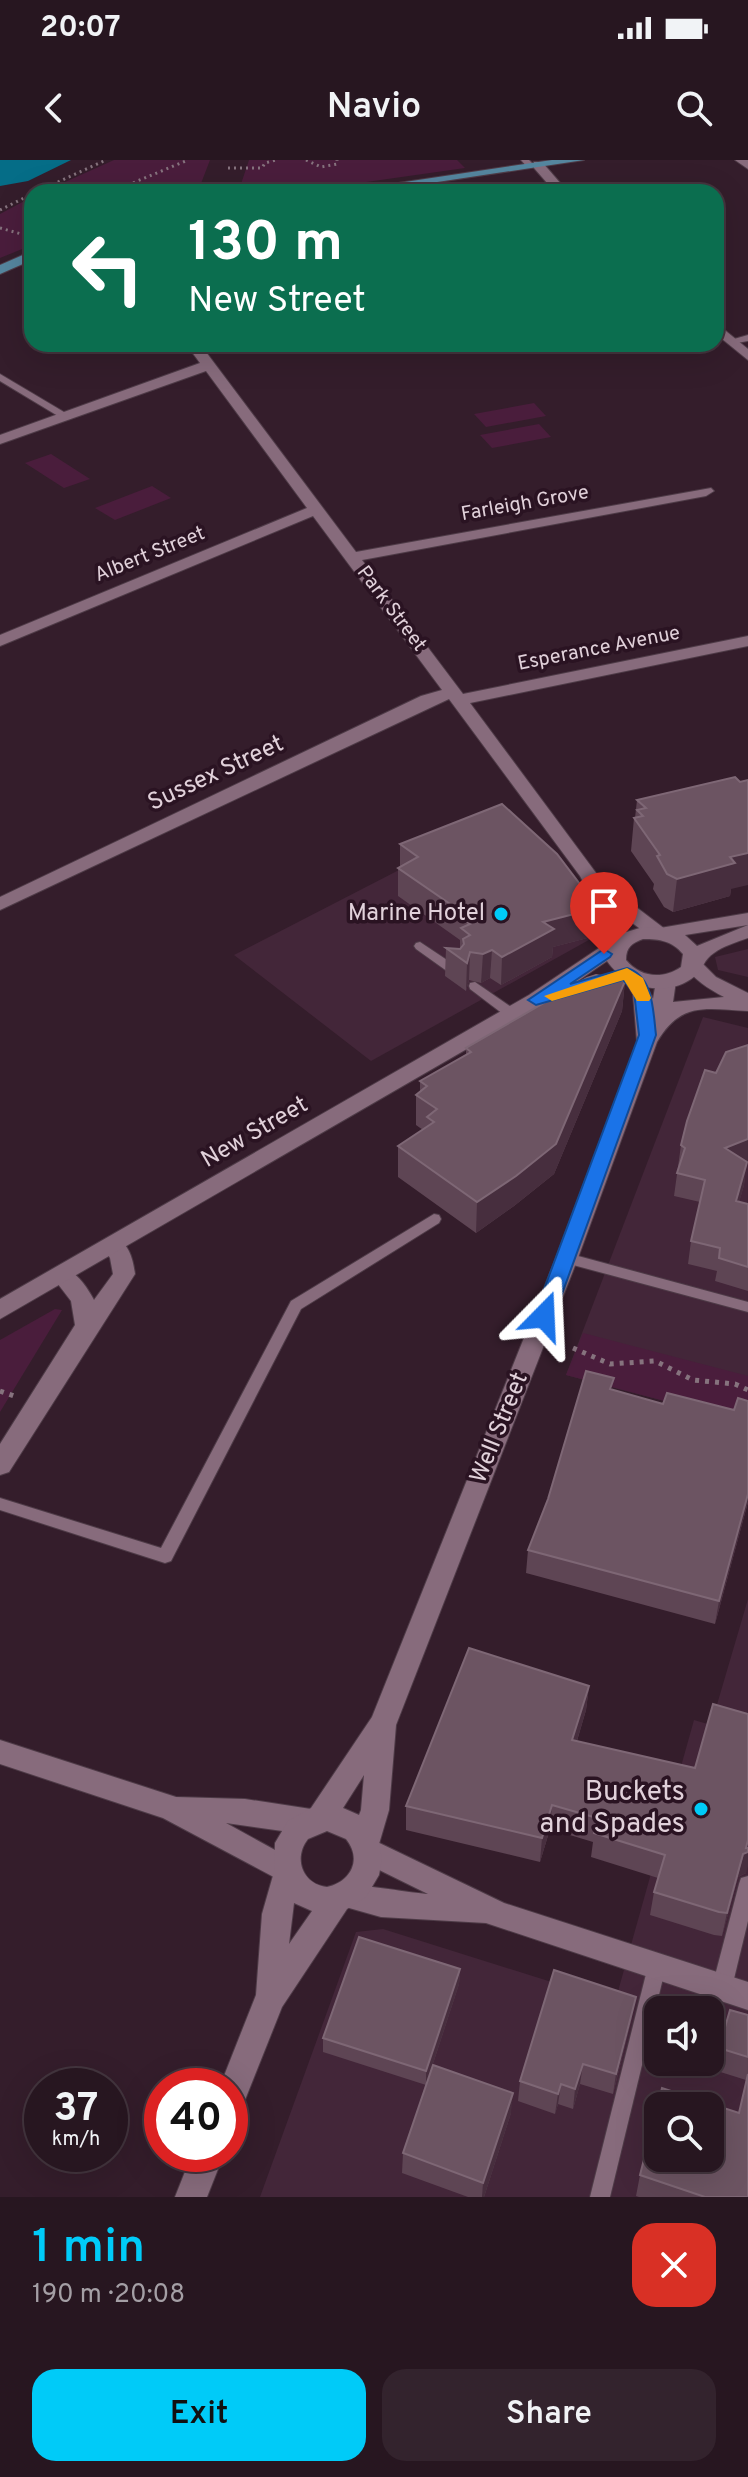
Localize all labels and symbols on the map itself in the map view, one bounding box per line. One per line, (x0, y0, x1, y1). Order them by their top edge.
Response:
street label: Farleigh Grove (459, 480, 591, 528)
street label: Albert Street (91, 521, 209, 589)
street label: Park Street (350, 561, 432, 657)
street label: Esperance Avenue (516, 620, 682, 678)
street label: Sussex Street (143, 729, 289, 819)
pin (570, 872, 638, 954)
place label: Marine Hotel (348, 899, 485, 929)
marker: Marine Hotel (492, 905, 510, 923)
street label: New Street (196, 1090, 314, 1176)
position arrow (502, 1274, 586, 1358)
street label: Well Street (464, 1368, 536, 1488)
place label: Buckets and Spades (540, 1775, 685, 1843)
marker: Buckets and Spades (692, 1800, 710, 1818)
speed limit sign: 40 (144, 2068, 248, 2172)

